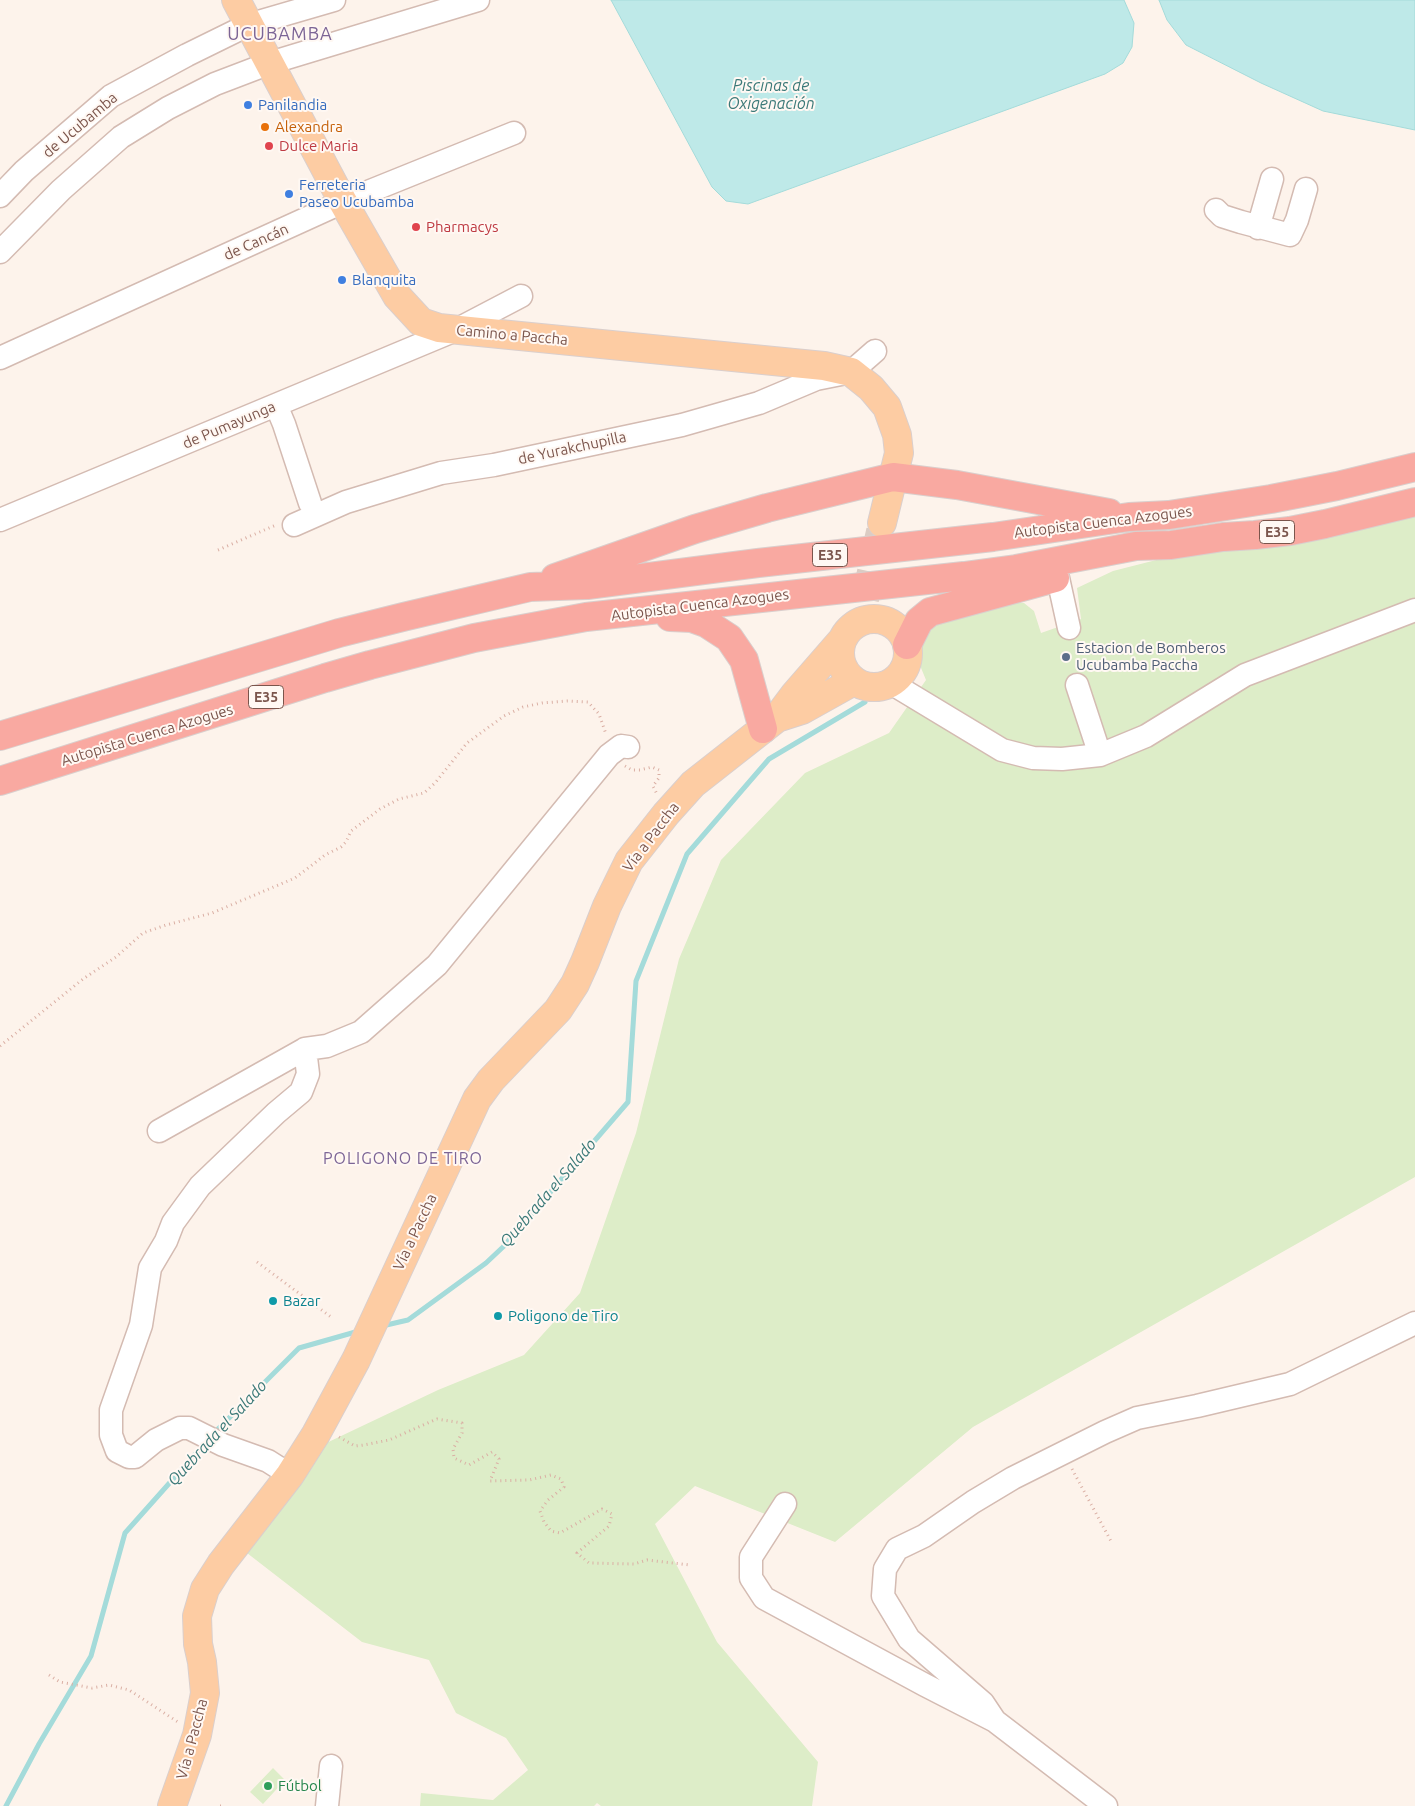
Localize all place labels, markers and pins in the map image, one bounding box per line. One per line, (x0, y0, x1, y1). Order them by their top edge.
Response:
place label: Panilandia (258, 96, 327, 114)
marker: Panilandia (242, 99, 254, 111)
place label: Alexandra (275, 118, 343, 136)
marker: Alexandra (259, 121, 271, 133)
place label: Dulce Maria (279, 137, 359, 155)
marker: Dulce Maria (263, 140, 275, 152)
place label: Ferreteria Paseo Ucubamba (299, 176, 414, 211)
marker: Ferreteria Paseo Ucubamba (283, 188, 295, 200)
place label: Pharmacys (426, 218, 498, 236)
marker: Pharmacys (410, 221, 422, 233)
place label: Blanquita (352, 271, 416, 289)
marker: Blanquita (336, 274, 348, 286)
place label: Estacion de Bomberos Ucubamba Paccha (1076, 639, 1226, 674)
marker: Estacion de Bomberos Ucubamba Paccha (1060, 651, 1072, 663)
place label: Bazar (283, 1292, 320, 1310)
marker: Bazar (267, 1295, 279, 1307)
place label: Poligono de Tiro (508, 1307, 619, 1325)
marker: Poligono de Tiro (492, 1310, 504, 1322)
place label: Fútbol (278, 1777, 322, 1795)
marker: Fútbol (262, 1780, 274, 1792)

